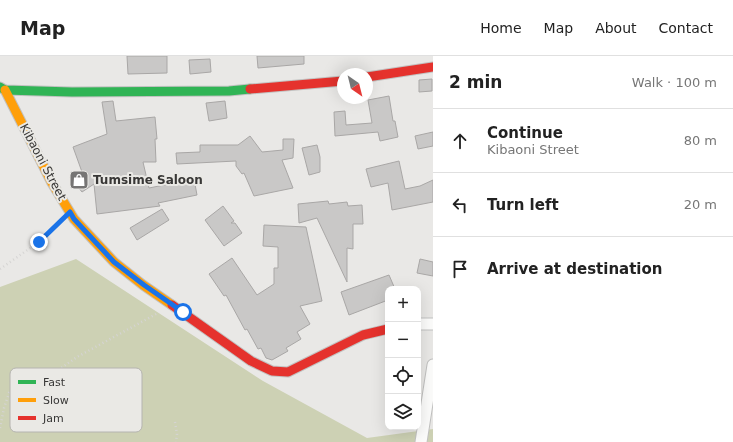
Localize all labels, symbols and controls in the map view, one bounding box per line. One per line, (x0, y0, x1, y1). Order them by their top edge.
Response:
text: Map (20, 17, 65, 39)
text: Home (480, 20, 522, 36)
text: Map (544, 20, 573, 36)
text: About (595, 20, 637, 36)
text: Contact (659, 20, 713, 36)
north arrow (337, 68, 373, 104)
text: 2 min (449, 72, 502, 92)
text: Walk · 100 m (632, 75, 717, 90)
street label: Kibaoni Street (17, 121, 69, 203)
text: Continue (487, 124, 563, 142)
icon: ahead (449, 130, 471, 152)
text: 80 m (684, 133, 717, 148)
text: Kibaoni Street (487, 142, 579, 157)
shop icon: Tumsime Saloon (68, 169, 90, 191)
place label: Tumsime Saloon (93, 173, 203, 187)
icon: left (449, 194, 471, 216)
text: Turn left (487, 196, 559, 214)
text: 20 m (684, 197, 717, 212)
route end (30, 233, 48, 251)
icon: arrive (449, 258, 471, 280)
text: Arrive at destination (487, 260, 662, 278)
map controls (385, 286, 421, 430)
button: + (385, 286, 421, 322)
route start (174, 303, 192, 321)
button: − (385, 322, 421, 358)
button: locate (385, 358, 421, 394)
legend (10, 368, 142, 432)
text: Fast (43, 376, 66, 389)
text: Slow (43, 394, 69, 407)
button: layers (385, 394, 421, 430)
text: Jam (42, 412, 64, 425)

